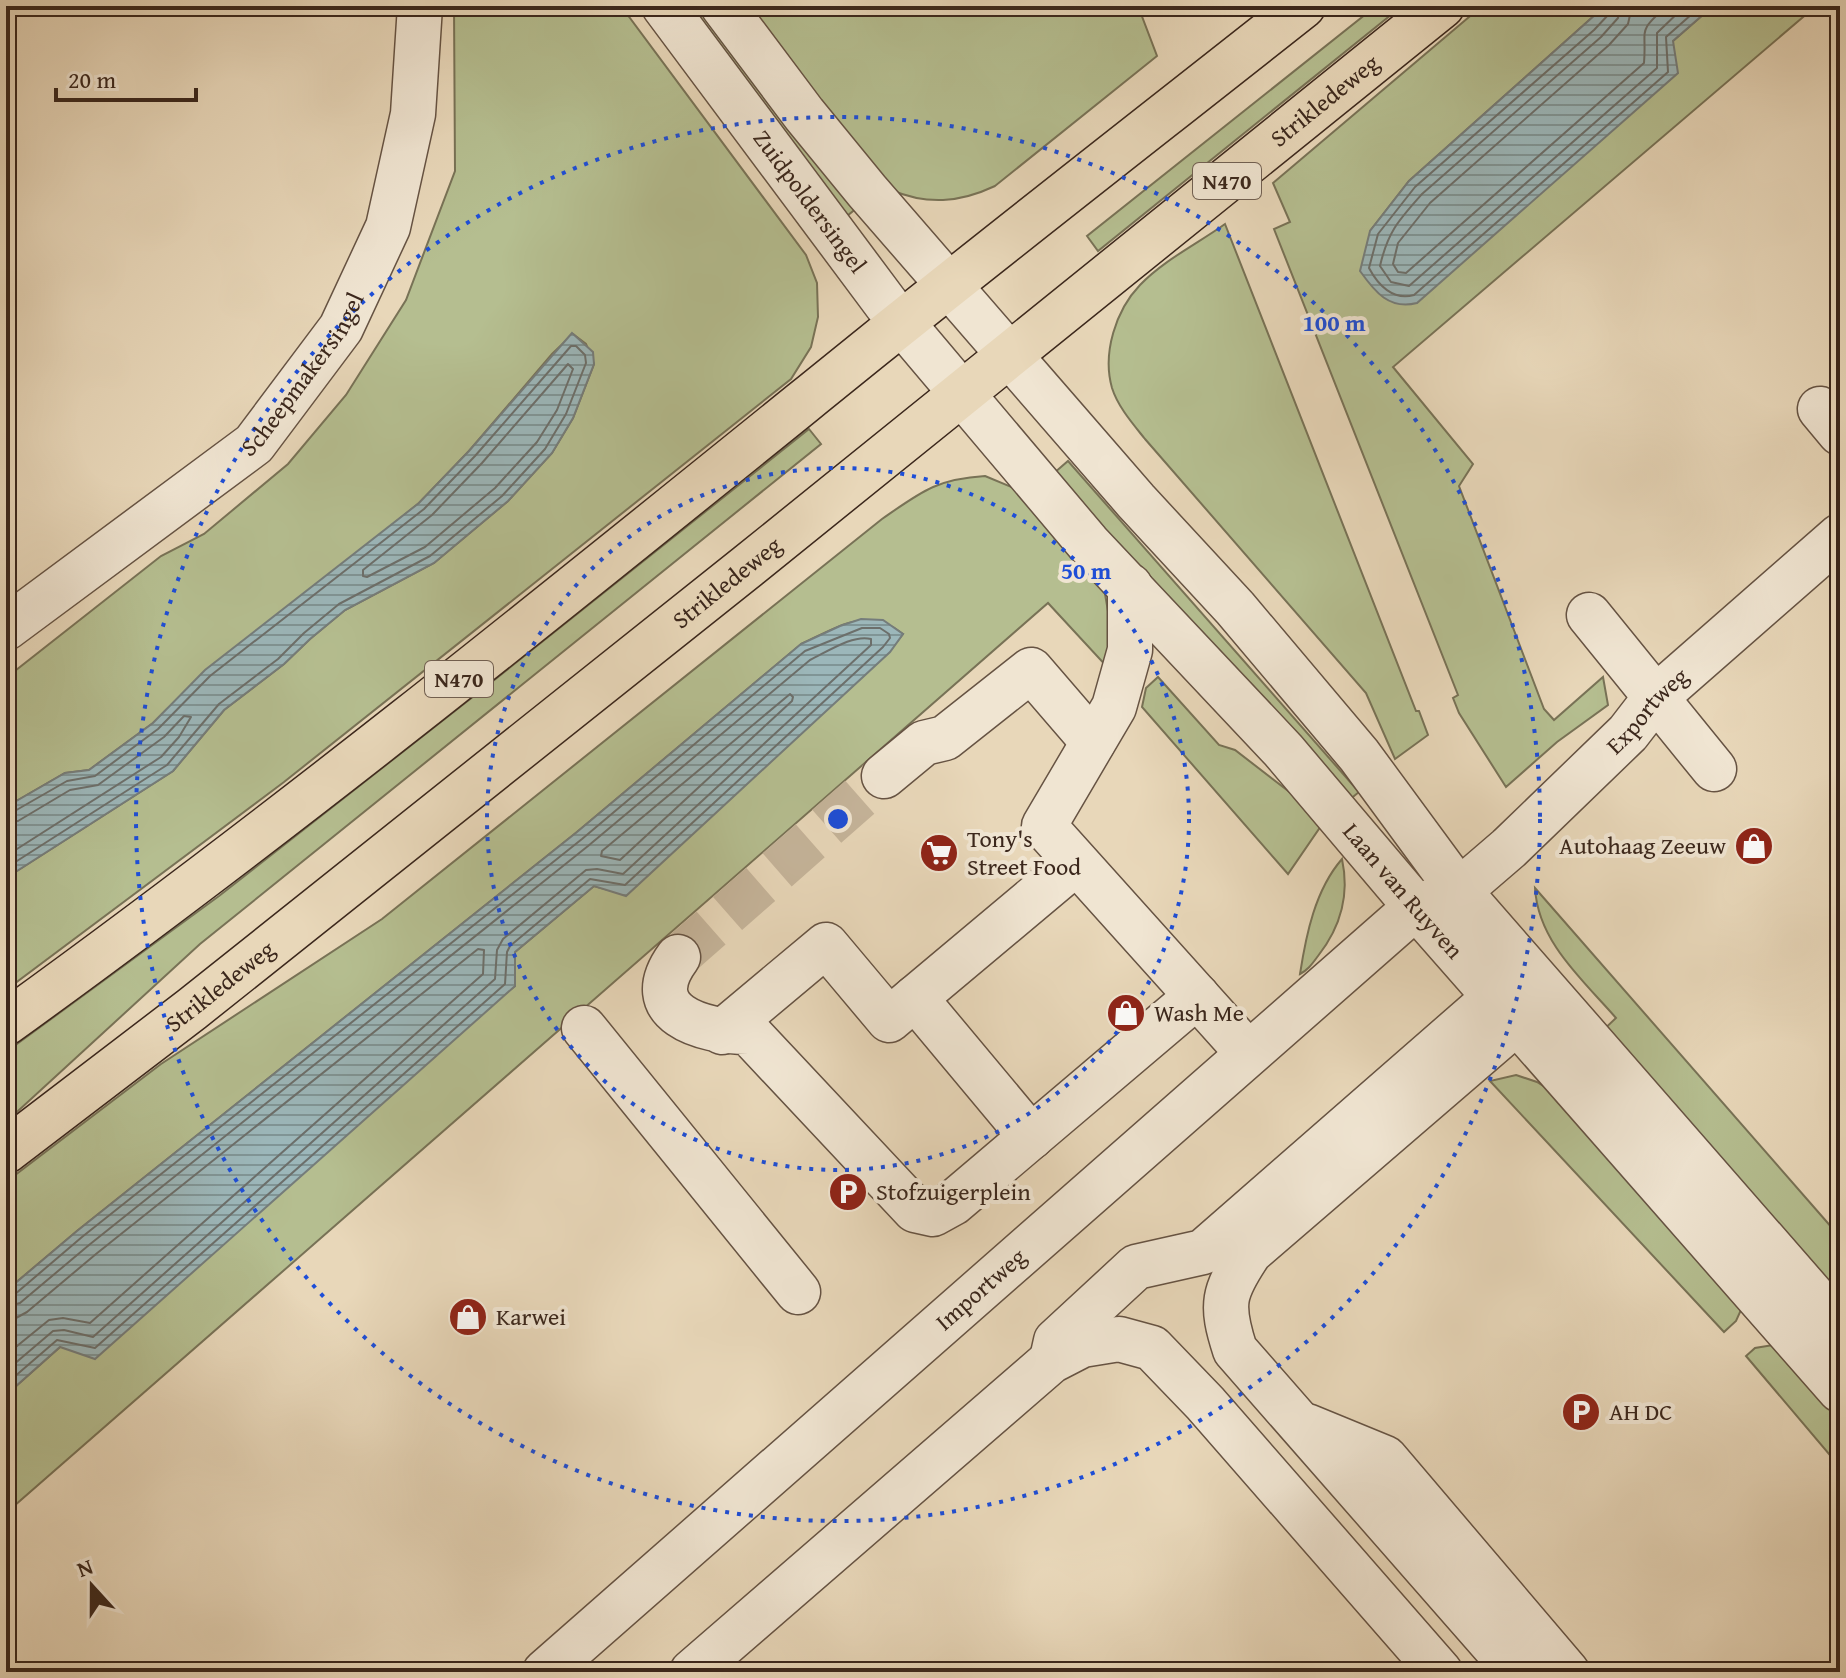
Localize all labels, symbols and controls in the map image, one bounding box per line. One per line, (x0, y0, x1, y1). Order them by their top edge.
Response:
street label: Strikledeweg (1262, 45, 1386, 155)
scale bar (56, 52, 196, 102)
text: 20 m (68, 62, 116, 97)
street label: Zuidpoldersingel (745, 122, 876, 280)
road number: N470 (1193, 163, 1261, 199)
street label: Scheepmakersingel (234, 286, 372, 465)
text: 100 m (1302, 305, 1366, 340)
street label: Strikledeweg (665, 528, 789, 637)
text: 50 m (1061, 553, 1112, 588)
street label: Exportweg (1598, 659, 1696, 762)
road number: N470 (425, 661, 493, 697)
centre of rings (824, 805, 852, 833)
street label: Laan van Ruyven (1335, 815, 1472, 967)
place label: Tony's Street Food (967, 821, 1081, 884)
shop icon: Autohaag Zeeuw (1733, 825, 1775, 867)
place label: Autohaag Zeeuw (1559, 828, 1726, 863)
supermarket icon: Tony's Street Food (918, 832, 960, 874)
street label: Strikledeweg (158, 932, 282, 1040)
shop icon: Wash Me (1105, 992, 1147, 1034)
place label: Wash Me (1154, 995, 1244, 1030)
parking icon: Stofzuigerplein (827, 1171, 869, 1213)
place label: Stofzuigerplein (876, 1174, 1031, 1209)
street label: Importweg (927, 1239, 1033, 1338)
shop icon: Karwei (447, 1296, 489, 1338)
place label: Karwei (496, 1299, 566, 1334)
parking icon: AH DC (1560, 1391, 1602, 1433)
place label: AH DC (1609, 1394, 1672, 1429)
north arrow (52, 1546, 132, 1626)
text: N (72, 1550, 98, 1585)

